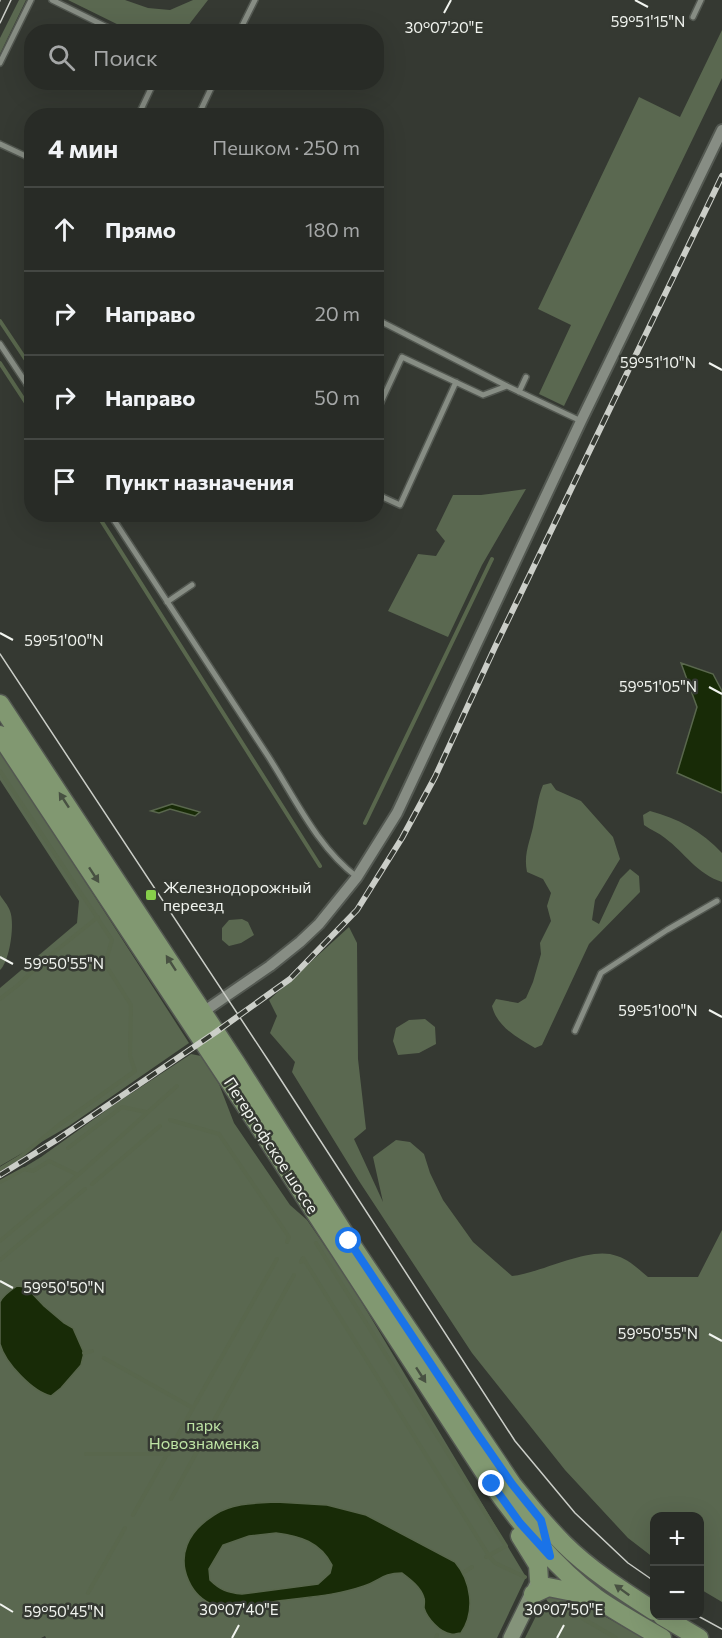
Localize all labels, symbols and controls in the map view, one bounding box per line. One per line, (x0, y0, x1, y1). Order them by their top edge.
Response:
text: 59°51'15"N (611, 12, 685, 30)
text: 30°07'20"E (405, 18, 483, 36)
search box (24, 24, 384, 90)
icon: search (45, 41, 78, 74)
text: Поиск (93, 44, 158, 71)
text: 4 мин (48, 132, 118, 163)
text: Пешком · 250 m (212, 135, 360, 159)
icon: ahead (48, 213, 81, 246)
text: Прямо (105, 216, 176, 243)
text: 180 m (305, 217, 360, 241)
icon: right (48, 297, 81, 330)
text: Направо (105, 300, 195, 327)
text: 20 m (315, 301, 360, 325)
text: 59°51'10"N (620, 353, 696, 371)
icon: right (48, 381, 81, 414)
text: Направо (105, 384, 195, 411)
text: 50 m (314, 385, 360, 409)
icon: arrive (48, 465, 81, 498)
text: Пункт назначения (105, 468, 294, 495)
text: 59°51'00"N (24, 631, 104, 649)
text: 59°51'05"N (619, 677, 697, 695)
one-way arrow (58, 792, 69, 808)
one-way arrow (88, 867, 99, 883)
place label: Железнодорожный переезд (163, 877, 311, 914)
marker: Железнодорожный переезд (144, 888, 158, 902)
text: 59°50'55"N (24, 954, 104, 972)
one-way arrow (166, 955, 177, 971)
text: 59°51'00"N (618, 1001, 698, 1019)
street label: Петергофское шоссе (221, 1073, 323, 1217)
route start (335, 1227, 361, 1253)
text: 59°50'50"N (23, 1278, 105, 1296)
text: 59°50'55"N (618, 1324, 698, 1342)
one-way arrow (416, 1367, 427, 1383)
park label: парк Новознаменка (149, 1415, 259, 1452)
route end (478, 1470, 504, 1496)
map controls (650, 1512, 704, 1620)
button: + (650, 1512, 704, 1566)
button: − (650, 1566, 704, 1620)
one-way arrow (614, 1584, 630, 1596)
text: 30°07'40"E (199, 1600, 279, 1618)
text: 30°07'50"E (525, 1600, 604, 1618)
text: 59°50'45"N (24, 1602, 104, 1620)

